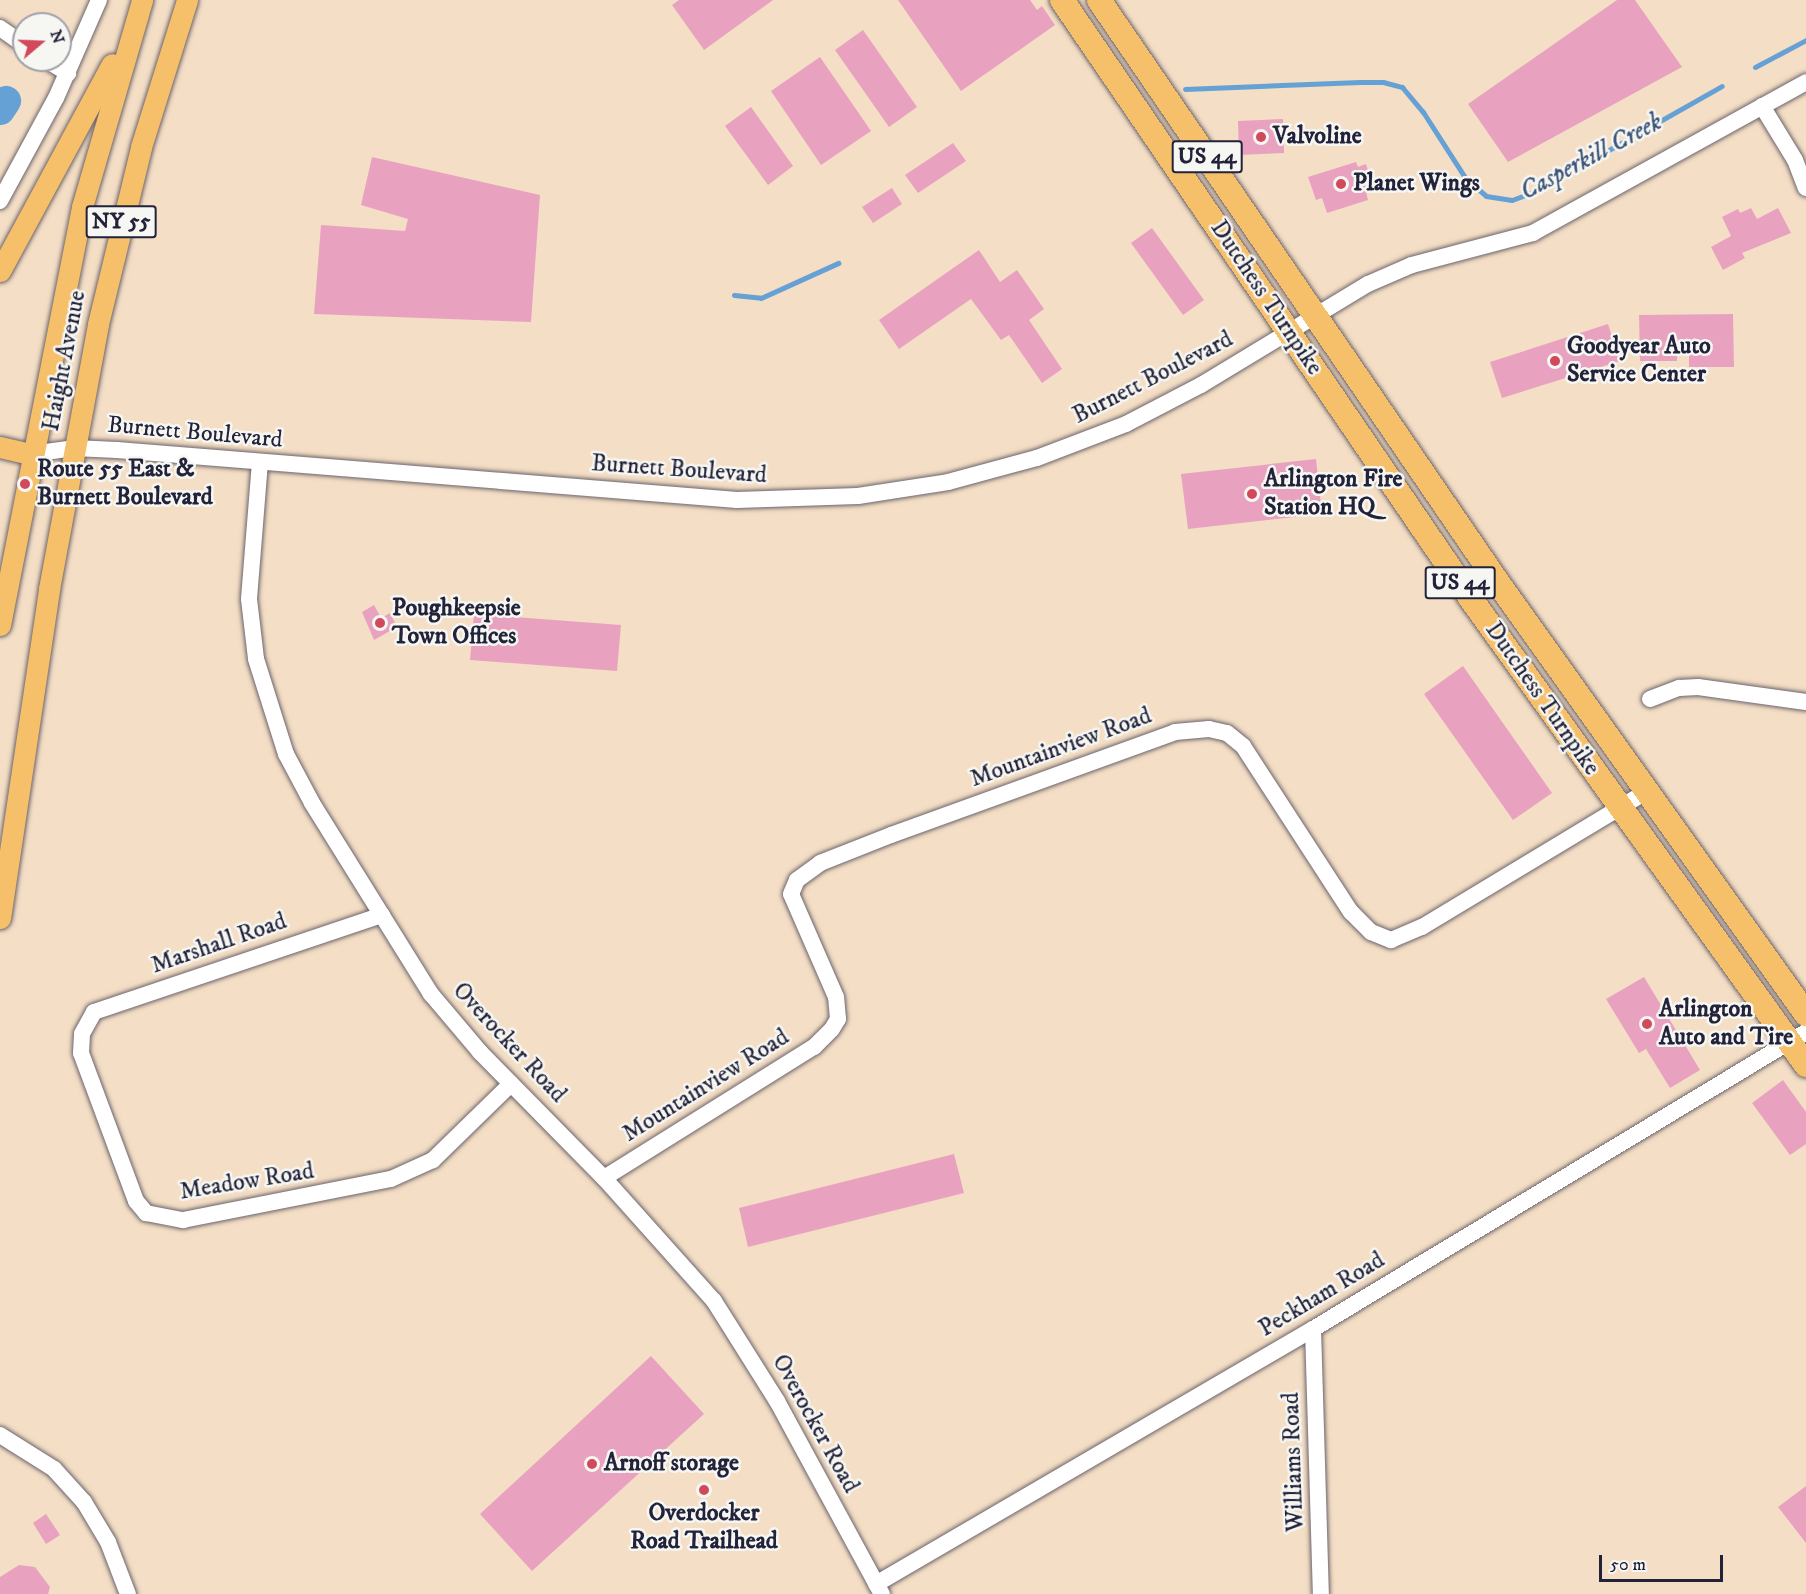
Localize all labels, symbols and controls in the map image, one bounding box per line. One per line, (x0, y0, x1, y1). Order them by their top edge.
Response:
north arrow (12, 12, 72, 72)
text: N (46, 27, 69, 46)
water label: Casperkill Creek (1515, 106, 1667, 208)
place label: Valvoline (1273, 123, 1362, 151)
marker: Valvoline (1254, 130, 1268, 144)
road number: US 44 (1171, 138, 1243, 176)
place label: Planet Wings (1353, 170, 1480, 198)
marker: Planet Wings (1334, 177, 1348, 191)
road number: NY 55 (85, 203, 157, 241)
street label: Dutchess Turnpike (1204, 215, 1328, 381)
street label: Haight Avenue (37, 288, 93, 434)
street label: Burnett Boulevard (1068, 325, 1238, 431)
place label: Goodyear Auto Service Center (1567, 333, 1711, 389)
marker: Goodyear Auto Service Center (1548, 354, 1562, 368)
street label: Burnett Boulevard (106, 411, 284, 455)
street label: Burnett Boulevard (590, 450, 768, 490)
place label: Route 55 East & Burnett Boulevard (37, 456, 213, 512)
place label: Arlington Fire Station HQ (1264, 466, 1403, 522)
marker: Route 55 East & Burnett Boulevard (18, 477, 32, 491)
marker: Arlington Fire Station HQ (1245, 487, 1259, 501)
road number: US 44 (1424, 564, 1496, 602)
place label: Poughkeepsie Town Offices (392, 595, 521, 651)
marker: Poughkeepsie Town Offices (373, 616, 387, 630)
street label: Dutchess Turnpike (1478, 617, 1606, 781)
street label: Mountainview Road (967, 702, 1155, 794)
street label: Marshall Road (148, 907, 290, 981)
street label: Overocker Road (446, 977, 572, 1109)
place label: Arlington Auto and Tire (1659, 996, 1793, 1052)
marker: Arlington Auto and Tire (1640, 1017, 1654, 1031)
street label: Mountainview Road (618, 1023, 794, 1149)
street label: Meadow Road (178, 1157, 316, 1207)
street label: Peckham Road (1254, 1246, 1390, 1344)
street label: Overocker Road (765, 1350, 865, 1498)
street label: Williams Road (1277, 1392, 1311, 1532)
place label: Arnoff storage (604, 1450, 739, 1478)
marker: Arnoff storage (585, 1457, 599, 1471)
marker: Overdocker Road Trailhead (697, 1483, 711, 1497)
place label: Overdocker Road Trailhead (630, 1500, 778, 1556)
scale bar (1602, 1543, 1726, 1581)
text: 50 m (1610, 1554, 1646, 1576)

